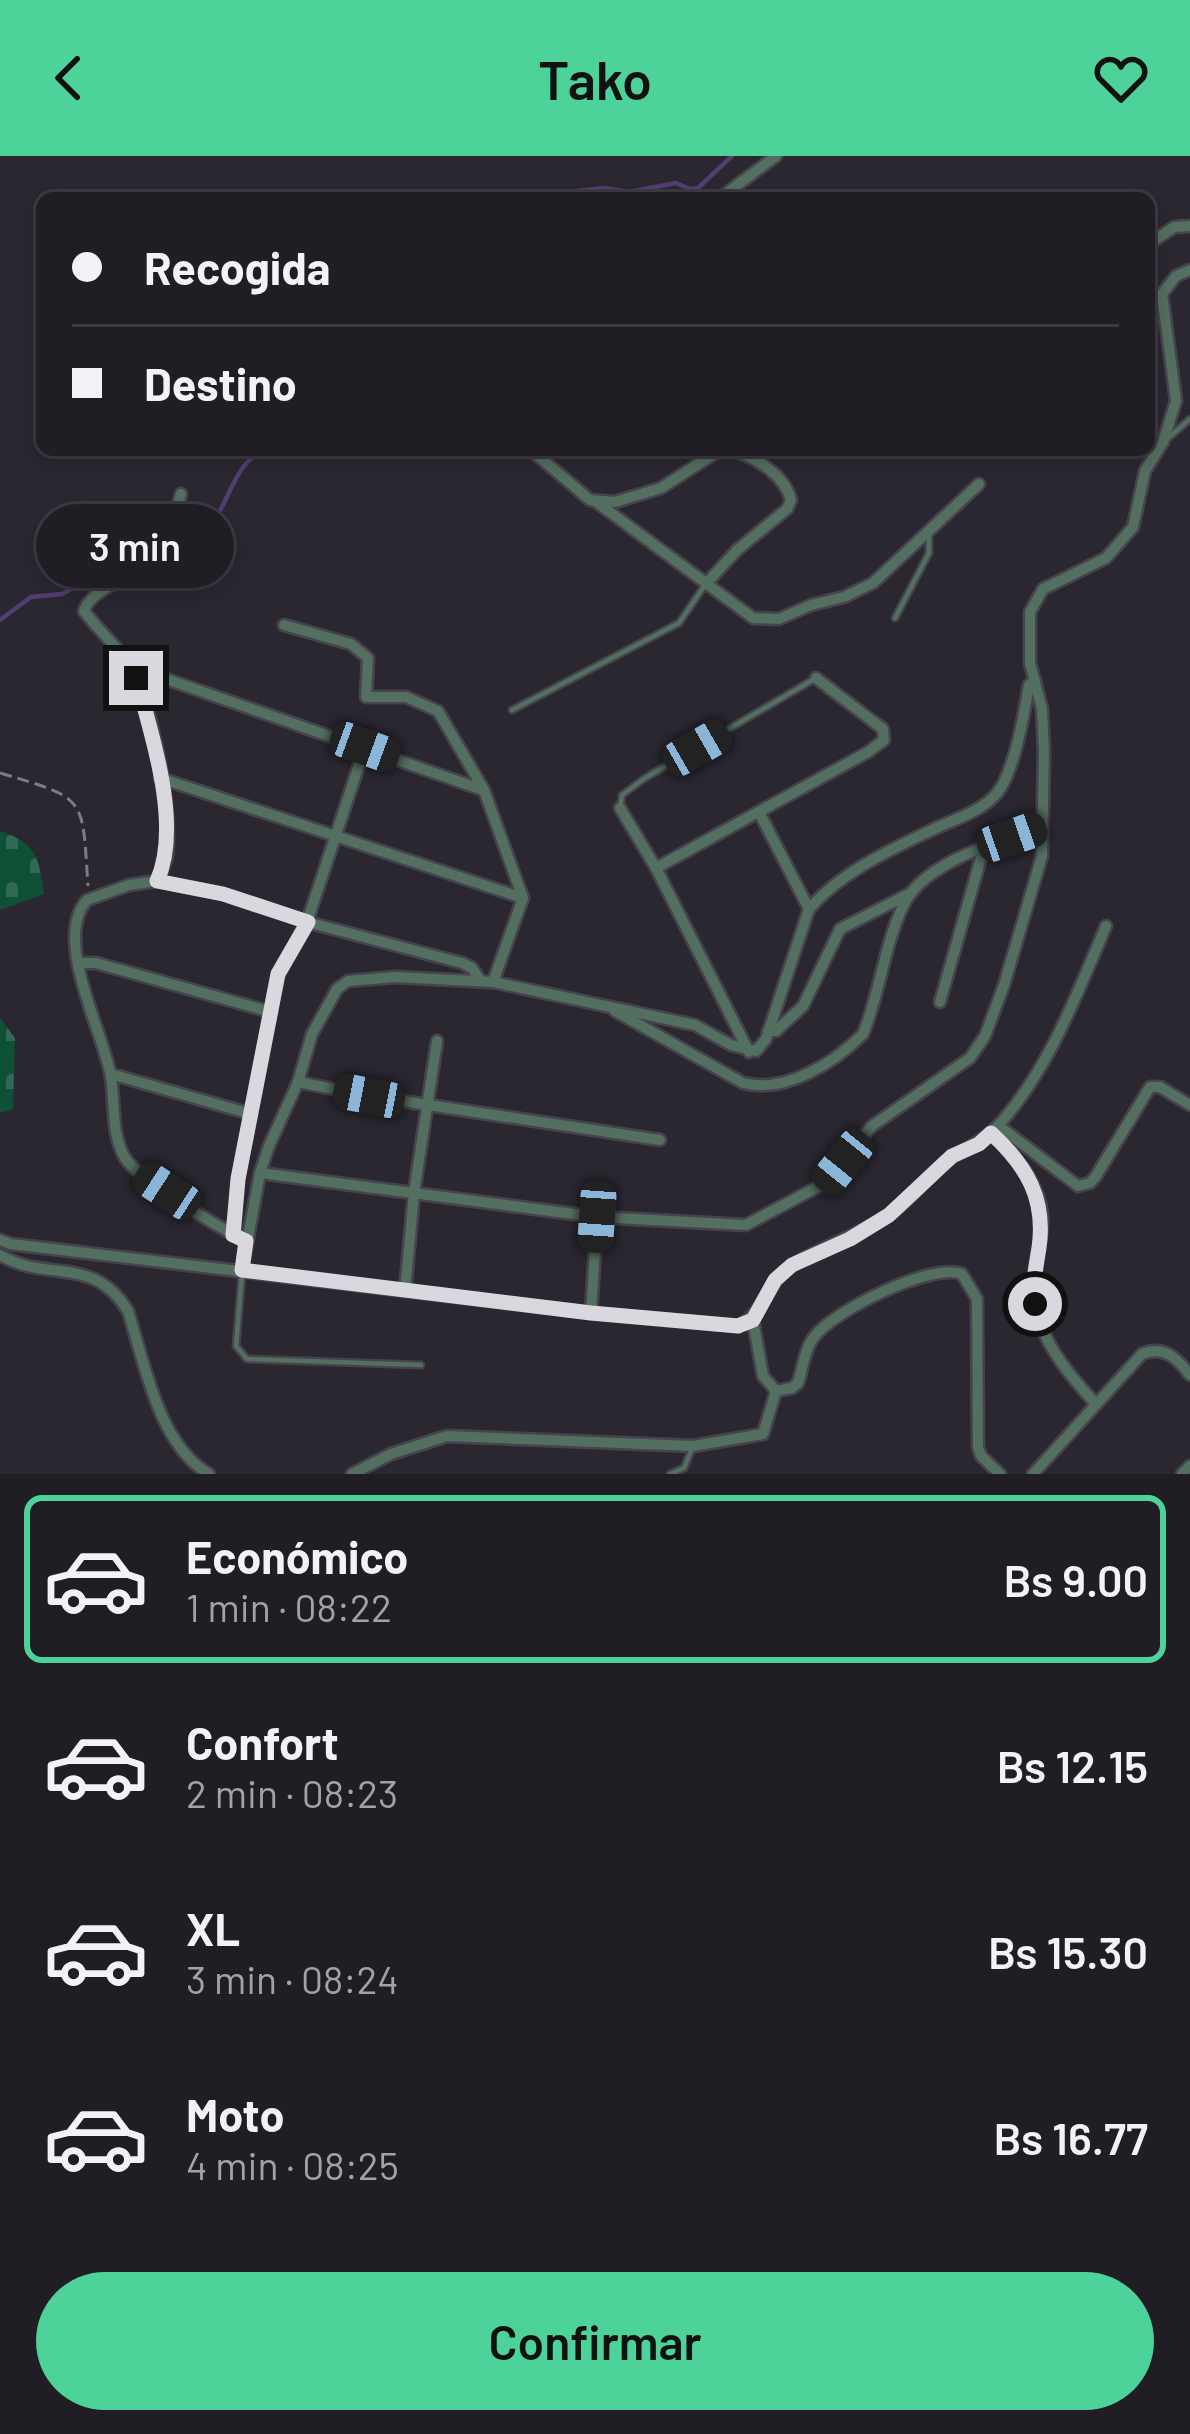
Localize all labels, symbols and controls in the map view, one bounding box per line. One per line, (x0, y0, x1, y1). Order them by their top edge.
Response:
icon: back (36, 45, 102, 111)
icon: heart (1088, 45, 1154, 111)
text: Tako (538, 46, 652, 111)
text: Recogida (144, 240, 331, 294)
text: Destino (144, 356, 297, 410)
callout: 3 min (37, 504, 235, 588)
text: 3 min (89, 522, 181, 569)
route end (109, 651, 163, 705)
car (657, 714, 737, 782)
car (325, 718, 405, 776)
car (972, 808, 1052, 866)
car (330, 1071, 408, 1121)
car (806, 1123, 880, 1201)
car (127, 1156, 207, 1226)
car (577, 1180, 617, 1254)
route start (1008, 1277, 1062, 1331)
icon: car (42, 1525, 150, 1633)
text: Económico (186, 1529, 408, 1583)
text: Bs 9.00 (1004, 1552, 1148, 1606)
text: 1 min · 08:22 (186, 1583, 392, 1630)
icon: car (42, 1711, 150, 1819)
text: Confort (186, 1715, 339, 1769)
text: Bs 12.15 (997, 1738, 1148, 1792)
text: 2 min · 08:23 (186, 1769, 398, 1816)
icon: car (42, 1897, 150, 2005)
text: XL (186, 1901, 240, 1955)
text: Bs 15.30 (988, 1924, 1148, 1978)
text: 3 min · 08:24 (186, 1955, 399, 2002)
icon: car (42, 2083, 150, 2191)
text: Moto (186, 2087, 284, 2141)
text: Bs 16.77 (993, 2110, 1148, 2164)
text: 4 min · 08:25 (186, 2141, 399, 2188)
button: Confirmar (36, 2272, 1154, 2410)

